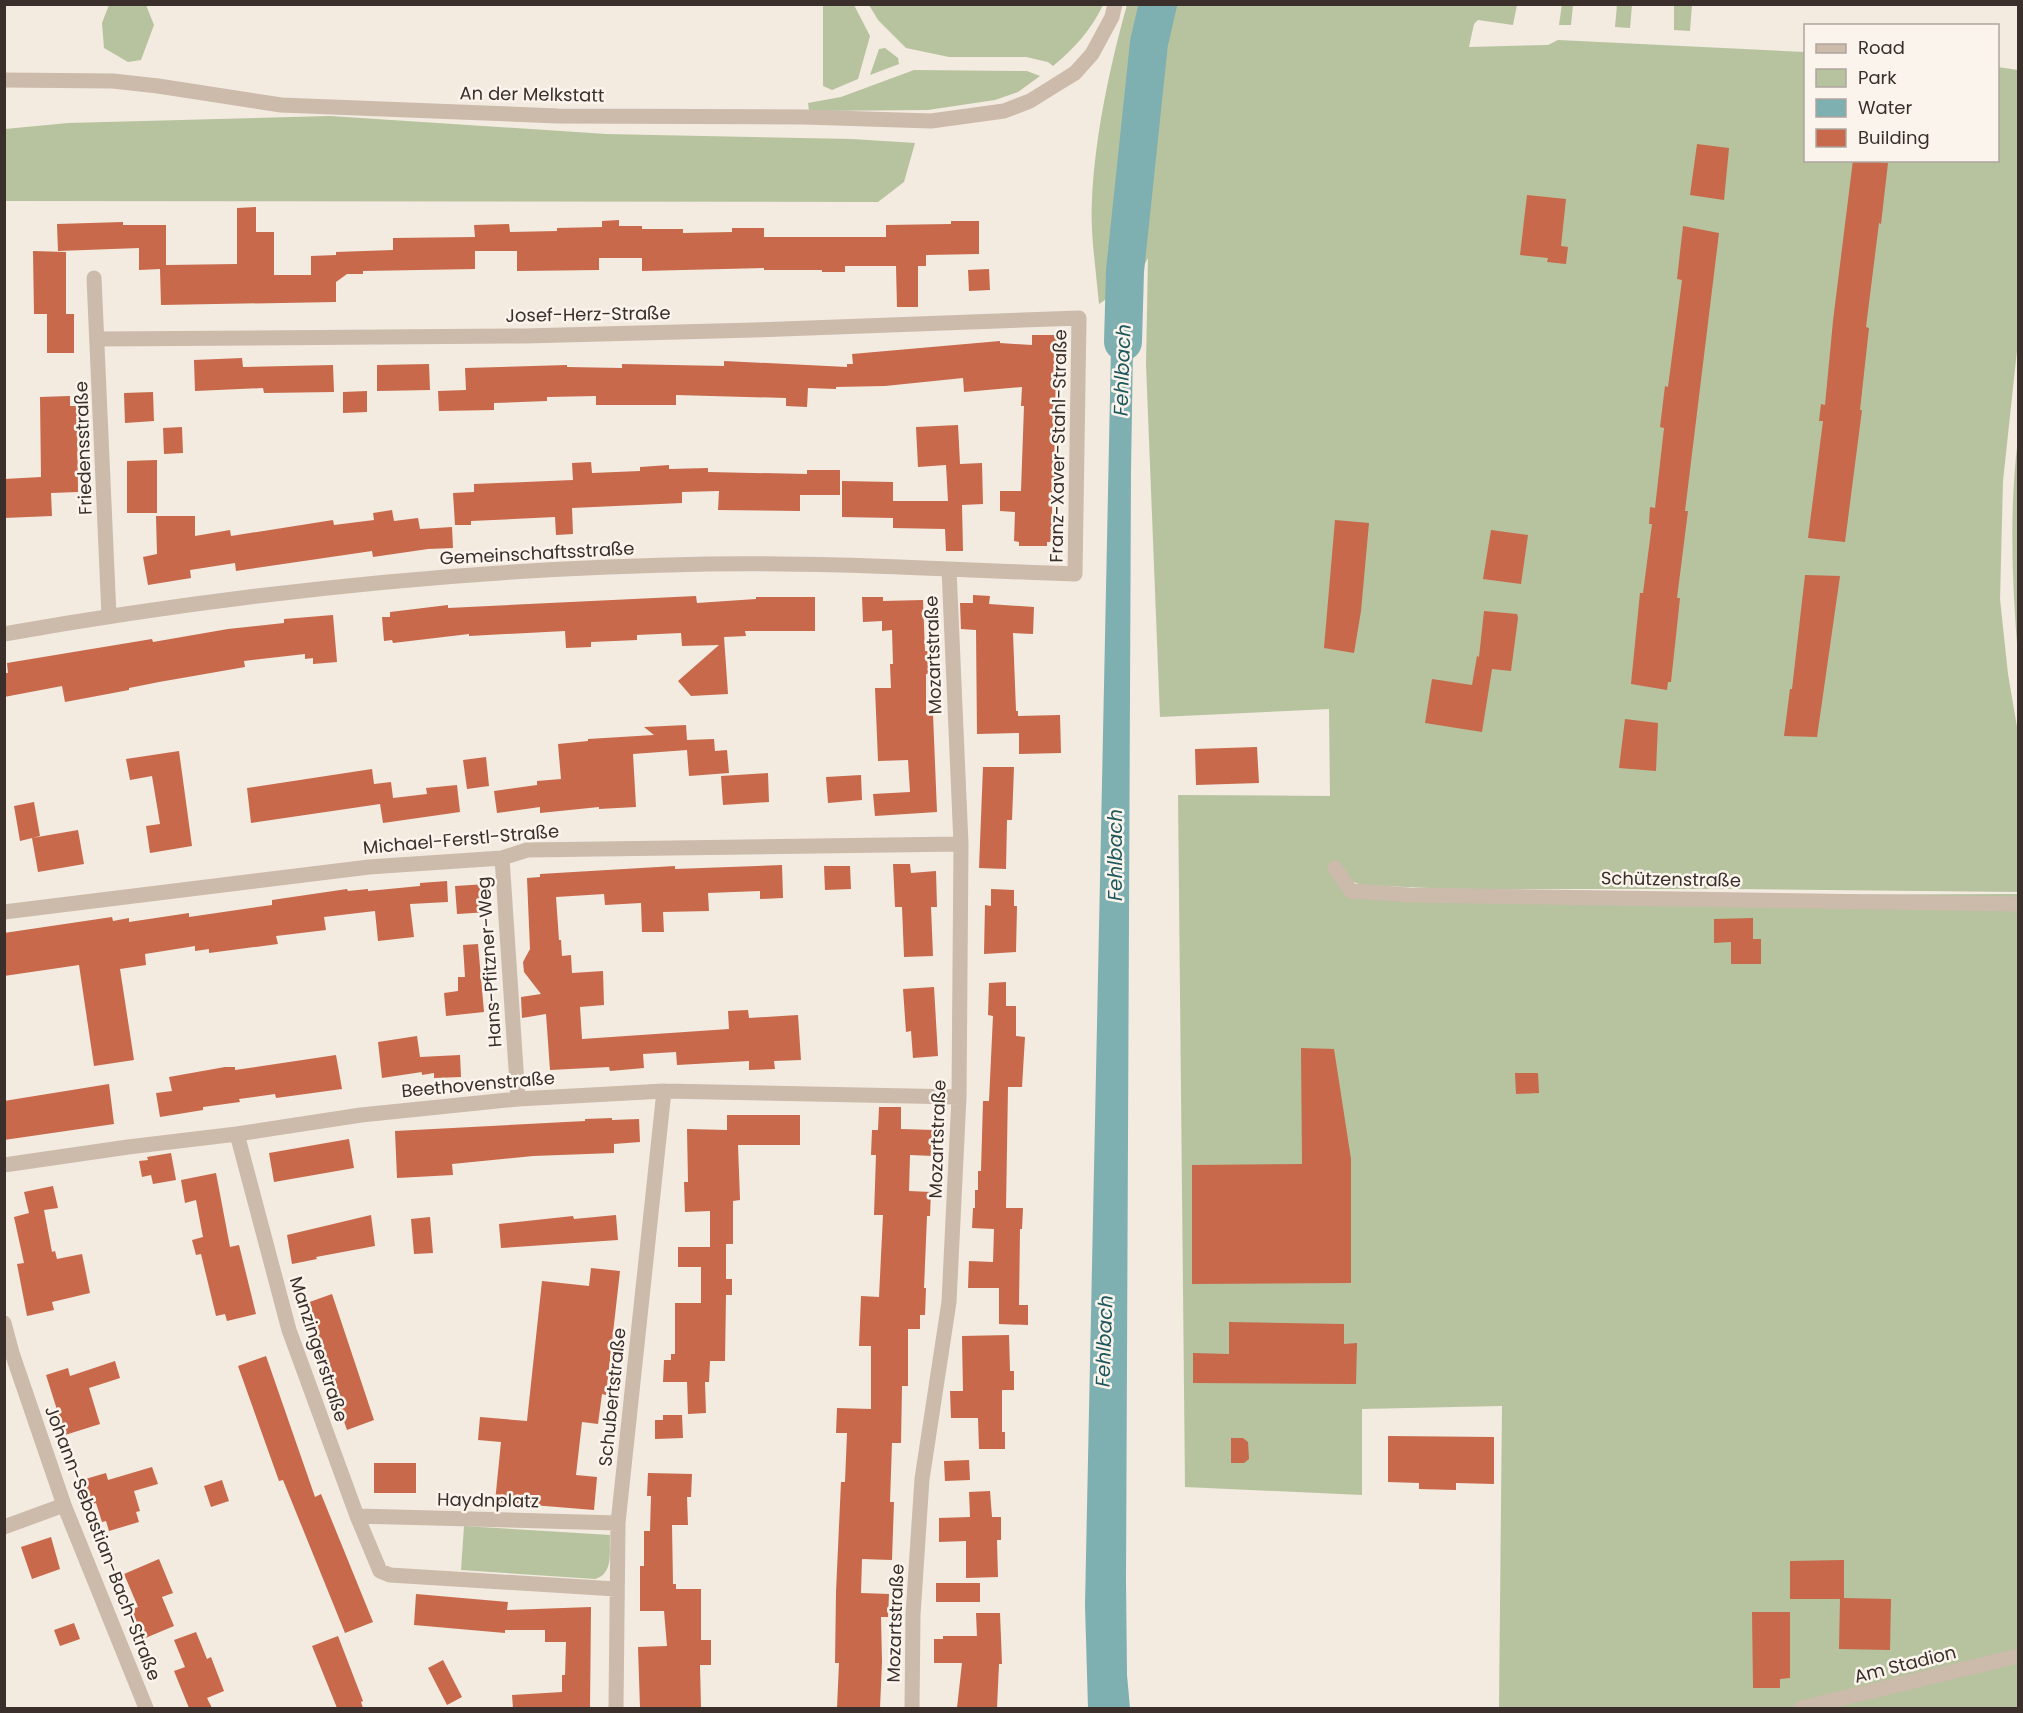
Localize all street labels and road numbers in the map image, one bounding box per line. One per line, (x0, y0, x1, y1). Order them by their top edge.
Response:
street label: An der Melkstatt (459, 80, 605, 108)
street label: Josef-Herz-Straße (505, 300, 671, 328)
street label: Franz-Xaver-Stahl-Straße (1043, 329, 1073, 563)
street label: Friedensstraße (68, 381, 98, 515)
street label: Gemeinschaftsstraße (439, 535, 635, 571)
street label: Mozartstraße (918, 595, 948, 715)
street label: Michael-Ferstl-Straße (362, 818, 560, 860)
street label: Schützenstraße (1601, 865, 1741, 893)
street label: Hans-Pfitzner-Weg (471, 876, 507, 1048)
street label: Beethovenstraße (400, 1065, 556, 1103)
street label: Mozartstraße (922, 1079, 952, 1199)
street label: Manzingerstraße (284, 1273, 354, 1425)
street label: Schubertstraße (592, 1326, 632, 1468)
street label: Johann-Sebastian-Bach-Straße (39, 1402, 167, 1684)
street label: Haydnplatz (437, 1487, 539, 1513)
street label: Mozartstraße (880, 1563, 910, 1683)
street label: Am Stadion (1851, 1639, 1959, 1689)

